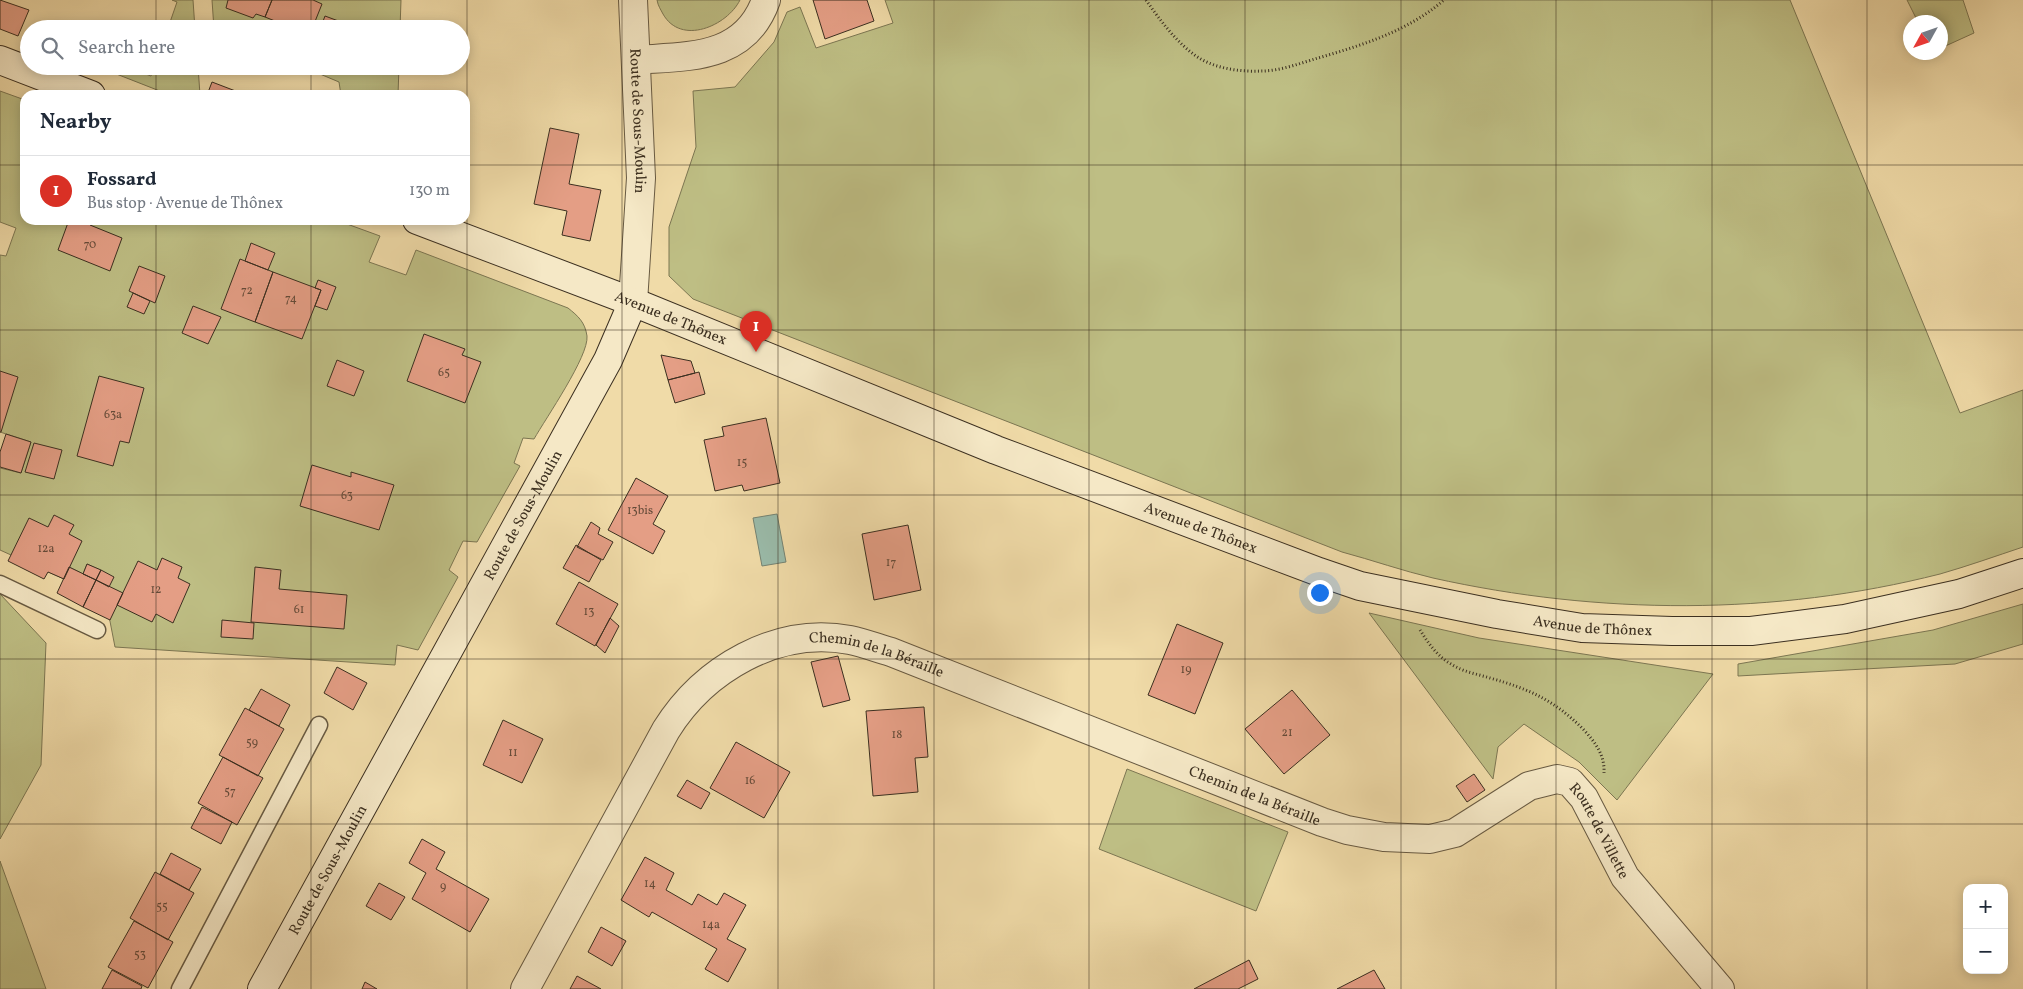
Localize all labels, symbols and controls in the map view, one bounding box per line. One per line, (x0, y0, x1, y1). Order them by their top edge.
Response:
north arrow (1903, 15, 1948, 60)
search box (20, 20, 470, 75)
icon: search (38, 34, 66, 62)
text: Search here (78, 35, 175, 61)
street label: Route de Sous-Moulin (623, 48, 650, 194)
text: Nearby (40, 108, 111, 137)
text: Fossard (87, 167, 157, 193)
text: 1 (53, 180, 59, 202)
text: 130 m (409, 180, 450, 202)
text: Bus stop · Avenue de Thônex (87, 193, 283, 215)
house number: 70 (84, 237, 96, 253)
house number: 72 (241, 283, 253, 299)
street label: Avenue de Thônex (611, 287, 730, 351)
house number: 74 (285, 291, 297, 307)
pin: 1 (740, 311, 772, 352)
house number: 65 (438, 365, 450, 381)
house number: 63a (104, 407, 122, 423)
street label: Route de Sous-Moulin (480, 447, 568, 585)
house number: 15 (737, 455, 747, 471)
house number: 63 (341, 488, 353, 504)
street label: Avenue de Thônex (1141, 498, 1260, 560)
house number: 13bis (627, 503, 653, 519)
house number: 12a (37, 541, 55, 557)
house number: 17 (886, 555, 896, 571)
your location (1307, 580, 1333, 606)
house number: 12 (150, 582, 162, 598)
house number: 61 (294, 602, 304, 618)
house number: 13 (584, 604, 594, 620)
street label: Avenue de Thônex (1531, 611, 1653, 642)
street label: Chemin de la Béraille (808, 628, 947, 684)
house number: 19 (1181, 662, 1191, 678)
house number: 21 (1281, 725, 1293, 741)
house number: 18 (892, 727, 902, 743)
house number: 59 (246, 735, 258, 751)
house number: 11 (508, 745, 518, 761)
street label: Chemin de la Béraille (1185, 761, 1323, 832)
house number: 16 (745, 773, 755, 789)
street label: Route de Villette (1563, 779, 1633, 883)
house number: 57 (224, 784, 236, 800)
street label: Route de Sous-Moulin (285, 802, 373, 939)
house number: 14 (644, 876, 656, 892)
house number: 9 (440, 879, 446, 895)
map controls (1963, 884, 2008, 974)
button: + (1963, 884, 2008, 929)
house number: 55 (156, 899, 168, 915)
house number: 14a (702, 917, 720, 933)
button: − (1963, 929, 2008, 974)
house number: 53 (134, 947, 146, 963)

